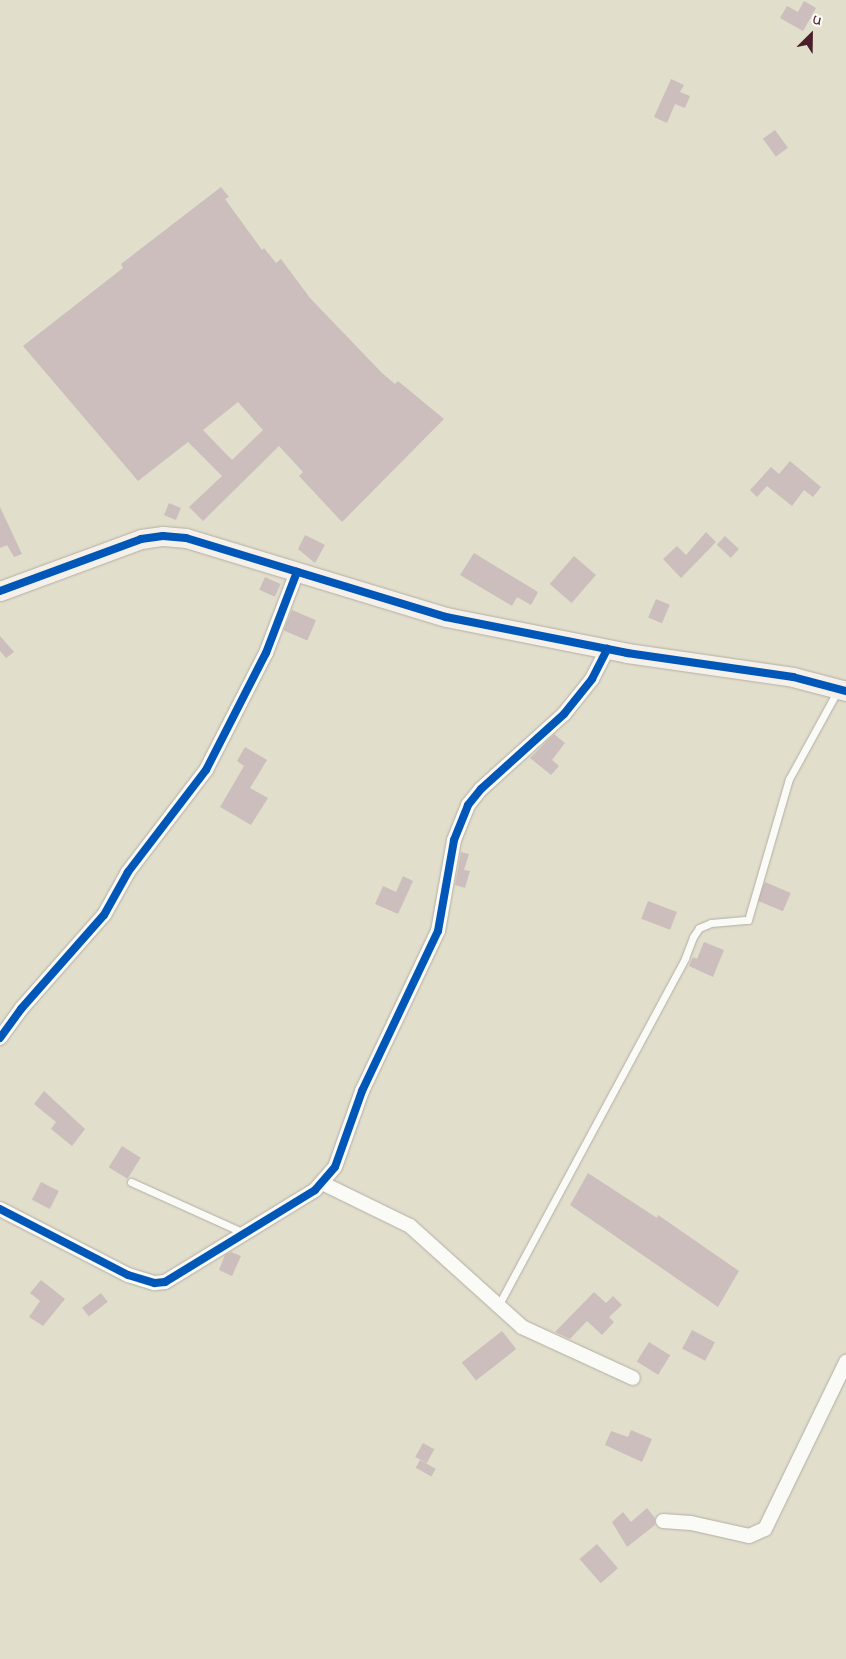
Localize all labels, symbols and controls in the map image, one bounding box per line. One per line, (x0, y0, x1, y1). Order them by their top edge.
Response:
text: U (809, 9, 825, 32)
north arrow (786, 10, 836, 60)

